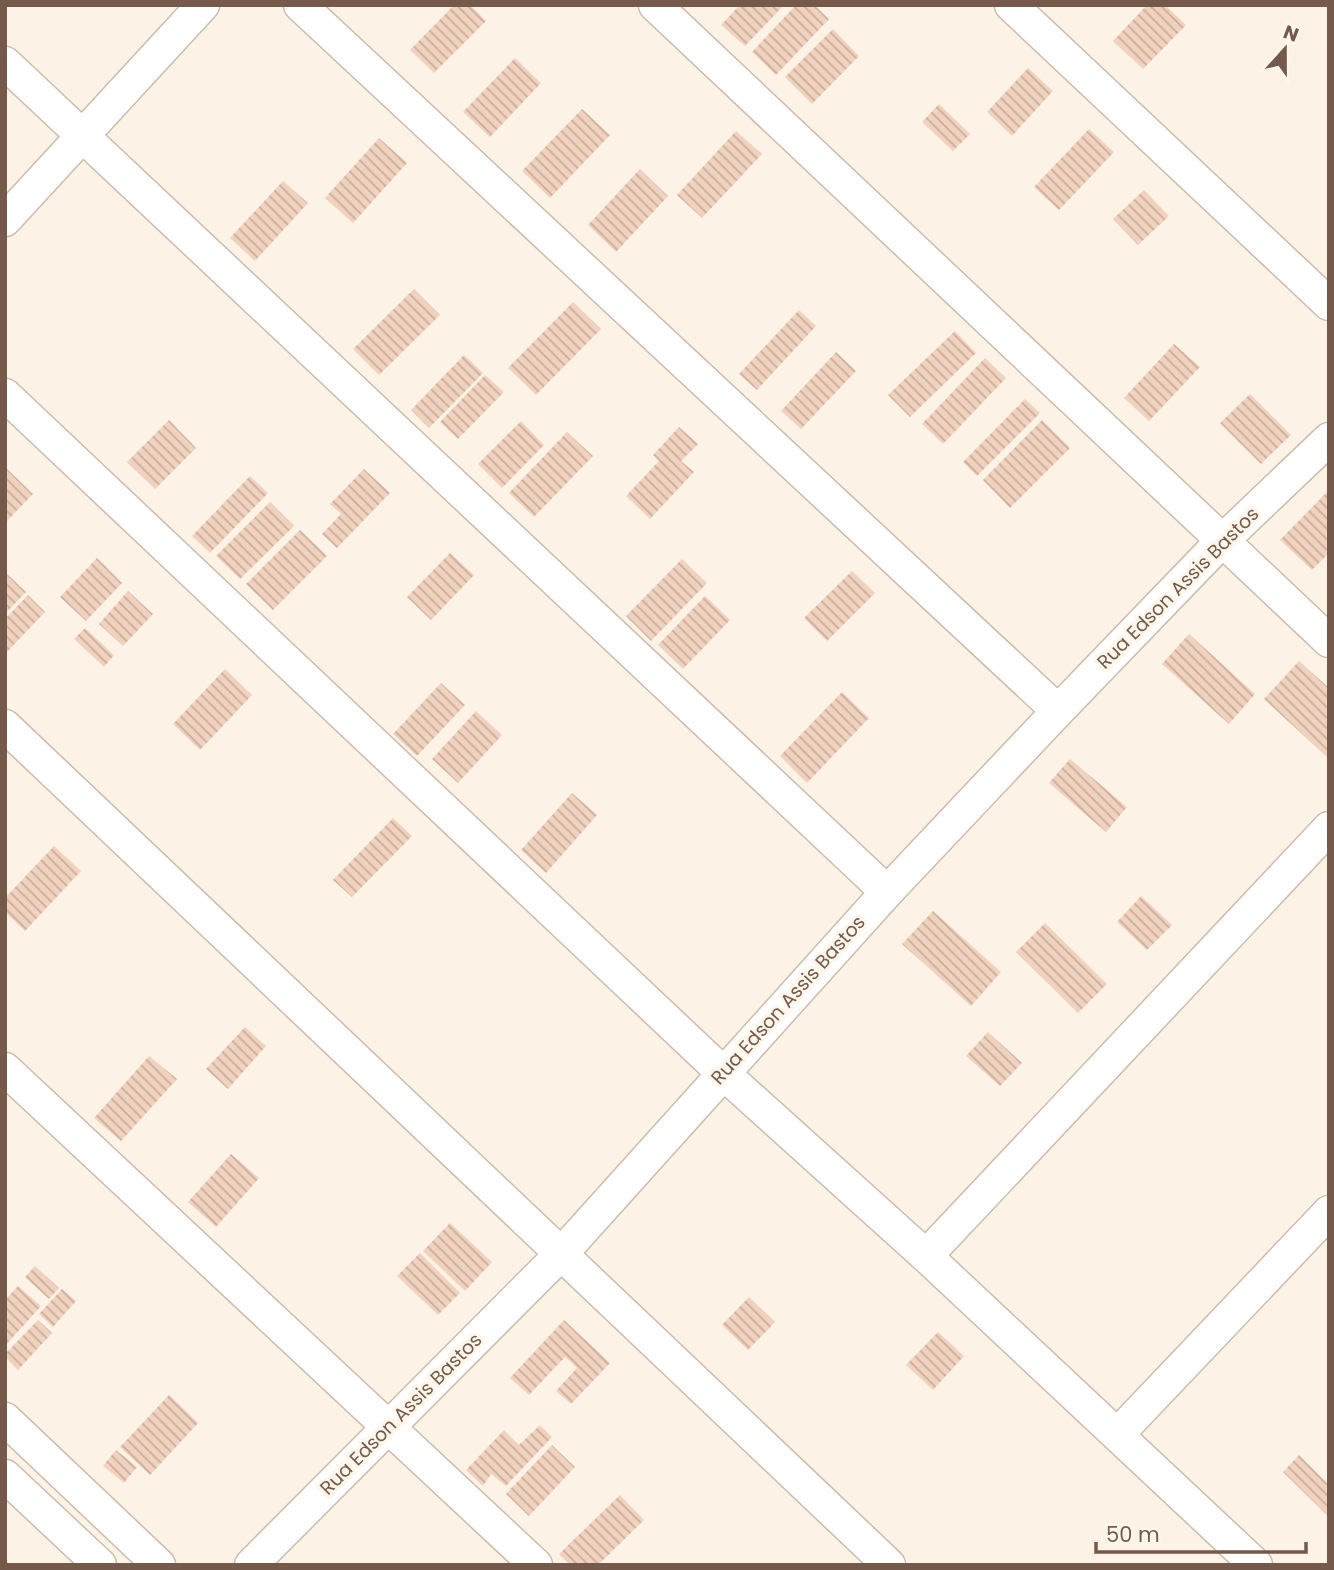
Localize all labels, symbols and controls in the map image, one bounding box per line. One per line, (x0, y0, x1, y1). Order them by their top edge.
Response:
north arrow (1250, 14, 1320, 84)
text: N (1279, 18, 1302, 49)
street label: Rua Edson Assis Bastos (1091, 501, 1265, 675)
street label: Rua Edson Assis Bastos (705, 909, 871, 1091)
street label: Rua Edson Assis Bastos (314, 1327, 488, 1501)
scale bar (1096, 1510, 1306, 1554)
text: 50 m (1106, 1520, 1160, 1549)

